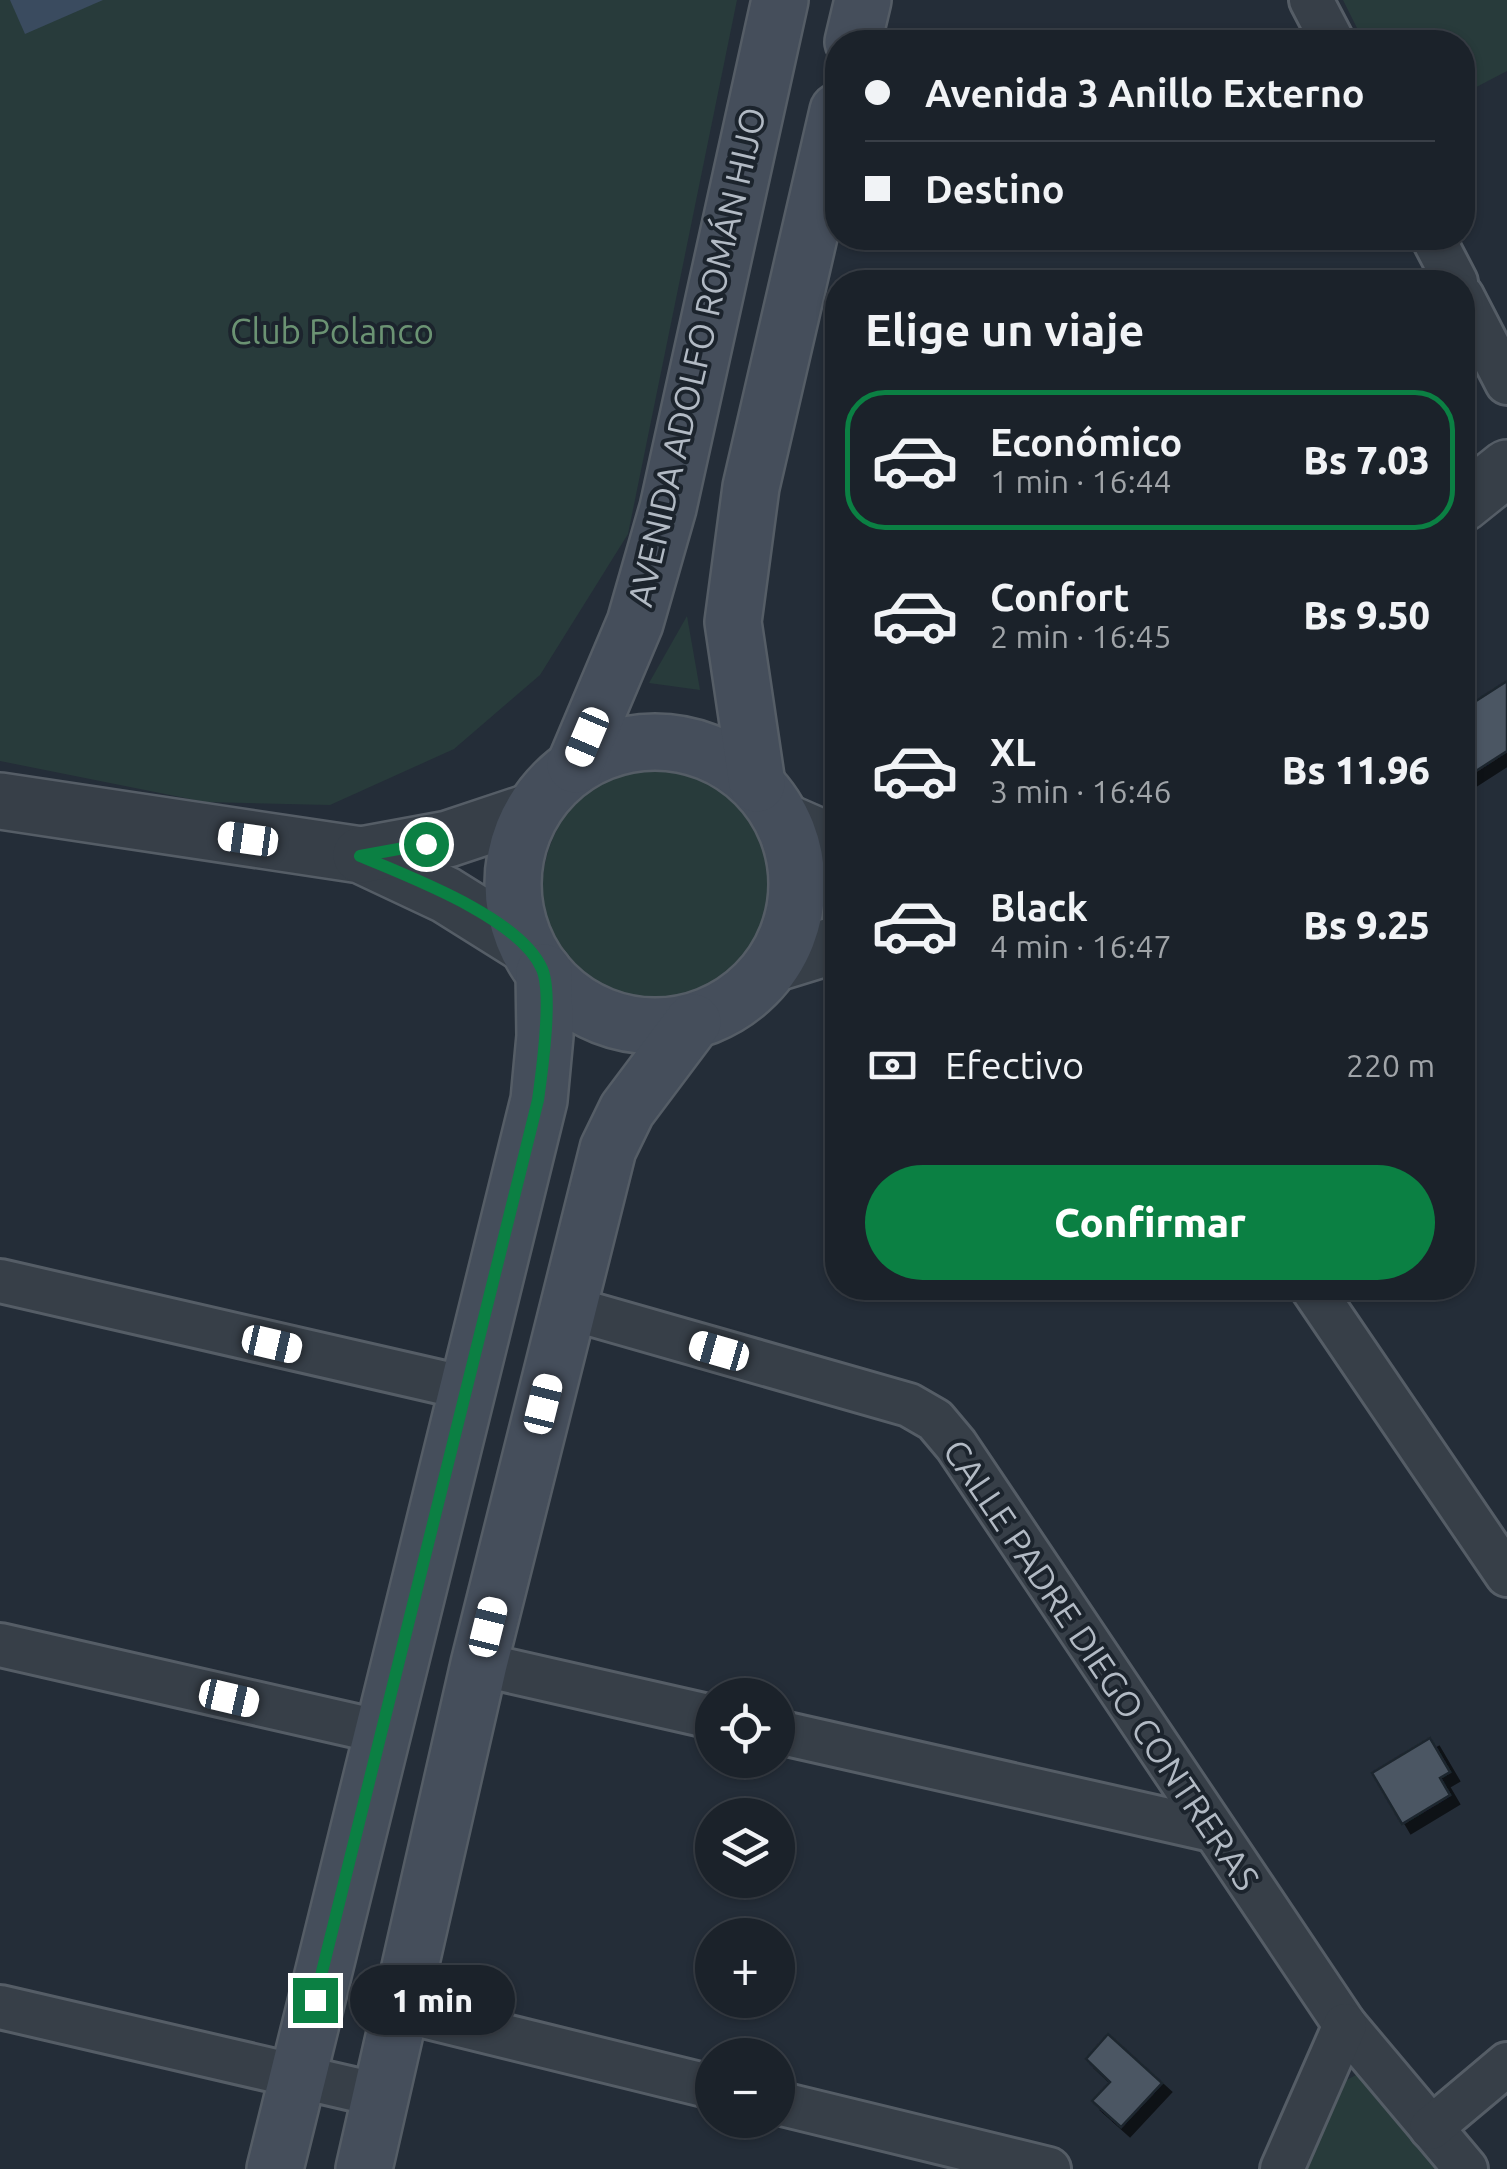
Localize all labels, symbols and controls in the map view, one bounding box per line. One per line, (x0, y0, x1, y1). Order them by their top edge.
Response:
text: Avenida 3 Anillo Externo (925, 72, 1365, 114)
street label: AVENIDA ADOLFO ROMÁN HIJO (618, 103, 773, 610)
text: Destino (925, 168, 1065, 210)
text: Elige un viaje (865, 304, 1145, 355)
park label: Club Polanco (230, 311, 434, 351)
icon: car (870, 415, 960, 505)
text: Económico (990, 421, 1182, 463)
text: Bs 7.03 (1303, 439, 1430, 481)
text: 1 min · 16:44 (990, 463, 1172, 499)
icon: car (870, 570, 960, 660)
text: Confort (990, 576, 1129, 618)
text: Bs 9.50 (1303, 594, 1430, 636)
text: 2 min · 16:45 (990, 618, 1172, 654)
car (561, 704, 613, 770)
icon: car (870, 725, 960, 815)
text: XL (990, 731, 1036, 773)
text: Bs 11.96 (1282, 749, 1430, 791)
text: 3 min · 16:46 (990, 773, 1172, 809)
car (216, 820, 280, 858)
route start (404, 822, 449, 867)
icon: car (870, 880, 960, 970)
text: Black (990, 886, 1088, 928)
text: Bs 9.25 (1303, 904, 1430, 946)
text: 4 min · 16:47 (990, 928, 1172, 964)
icon: cash (865, 1038, 920, 1093)
text: Efectivo (945, 1044, 1084, 1086)
text: 220 m (1346, 1047, 1435, 1083)
button: Confirmar (865, 1165, 1435, 1280)
car (239, 1323, 305, 1365)
car (686, 1328, 752, 1374)
car (521, 1371, 565, 1437)
street label: CALLE PADRE DIEGO CONTRERAS (936, 1432, 1268, 1897)
car (466, 1594, 510, 1660)
car (196, 1677, 262, 1719)
map controls (695, 1678, 795, 2138)
button: locate (695, 1678, 795, 1778)
button: layers (695, 1798, 795, 1898)
button: + (695, 1918, 795, 2018)
callout: 1 min (350, 1965, 515, 2035)
route end (293, 1978, 338, 2023)
text: 1 min (392, 1982, 473, 2018)
button: − (695, 2038, 795, 2138)

